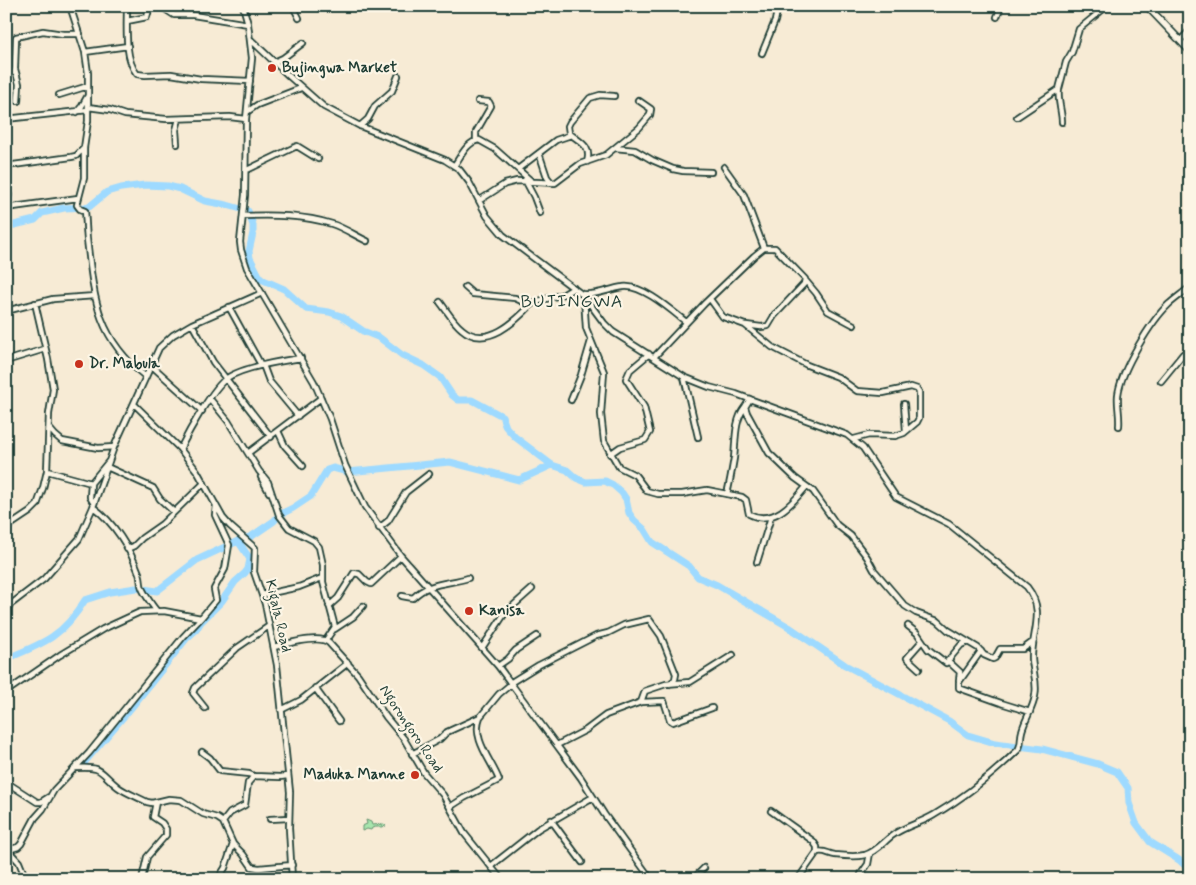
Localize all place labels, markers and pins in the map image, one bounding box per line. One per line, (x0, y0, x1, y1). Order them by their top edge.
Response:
place label: Bujingwa Market (282, 58, 397, 79)
marker: Bujingwa Market (266, 62, 278, 74)
place label: Dr. Mabula (89, 354, 161, 374)
marker: Dr. Mabula (73, 358, 85, 370)
place label: Kanisa (479, 601, 525, 621)
marker: Kanisa (463, 605, 475, 617)
place label: Maduka Manne (303, 765, 405, 785)
marker: Maduka Manne (409, 769, 421, 781)

